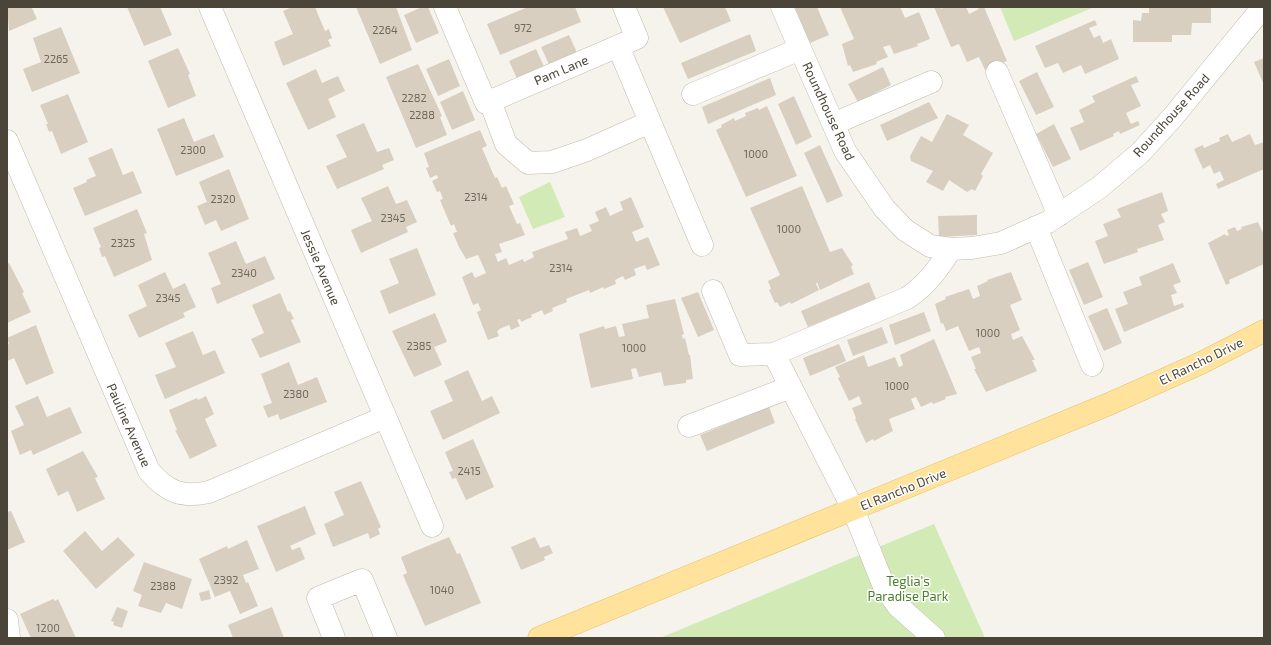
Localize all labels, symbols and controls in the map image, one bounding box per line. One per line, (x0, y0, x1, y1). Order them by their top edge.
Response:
house number: 972 (514, 21, 532, 34)
house number: 2264 (372, 23, 398, 36)
street label: Pam Lane (531, 51, 591, 89)
house number: 2265 (44, 52, 68, 65)
street label: Roundhouse Road (799, 59, 859, 163)
street label: Roundhouse Road (1129, 70, 1213, 160)
house number: 2282 (401, 91, 427, 104)
house number: 2288 (409, 108, 435, 121)
house number: 2300 (180, 143, 206, 156)
house number: 1000 (744, 147, 768, 160)
house number: 2314 (464, 190, 488, 203)
house number: 2320 (210, 192, 236, 205)
house number: 2345 (381, 211, 406, 224)
house number: 1000 (777, 222, 801, 235)
street label: Jessie Avenue (298, 227, 344, 307)
house number: 2325 (111, 236, 135, 249)
house number: 2314 (549, 261, 573, 274)
house number: 2340 (231, 266, 257, 279)
house number: 2345 (156, 291, 181, 304)
house number: 1000 (976, 326, 1000, 339)
street label: El Rancho Drive (1156, 334, 1246, 388)
house number: 2385 (407, 339, 432, 352)
house number: 1000 (622, 341, 646, 354)
house number: 1000 (885, 379, 909, 392)
street label: Pauline Avenue (103, 381, 155, 469)
house number: 2380 (283, 387, 309, 400)
house number: 2415 (457, 464, 481, 477)
street label: El Rancho Drive (858, 464, 948, 514)
house number: 2392 (214, 573, 238, 586)
park label: Teglia's Paradise Park (868, 573, 949, 604)
house number: 2388 (150, 579, 176, 592)
house number: 1040 (430, 583, 454, 596)
house number: 1200 (36, 621, 60, 634)

